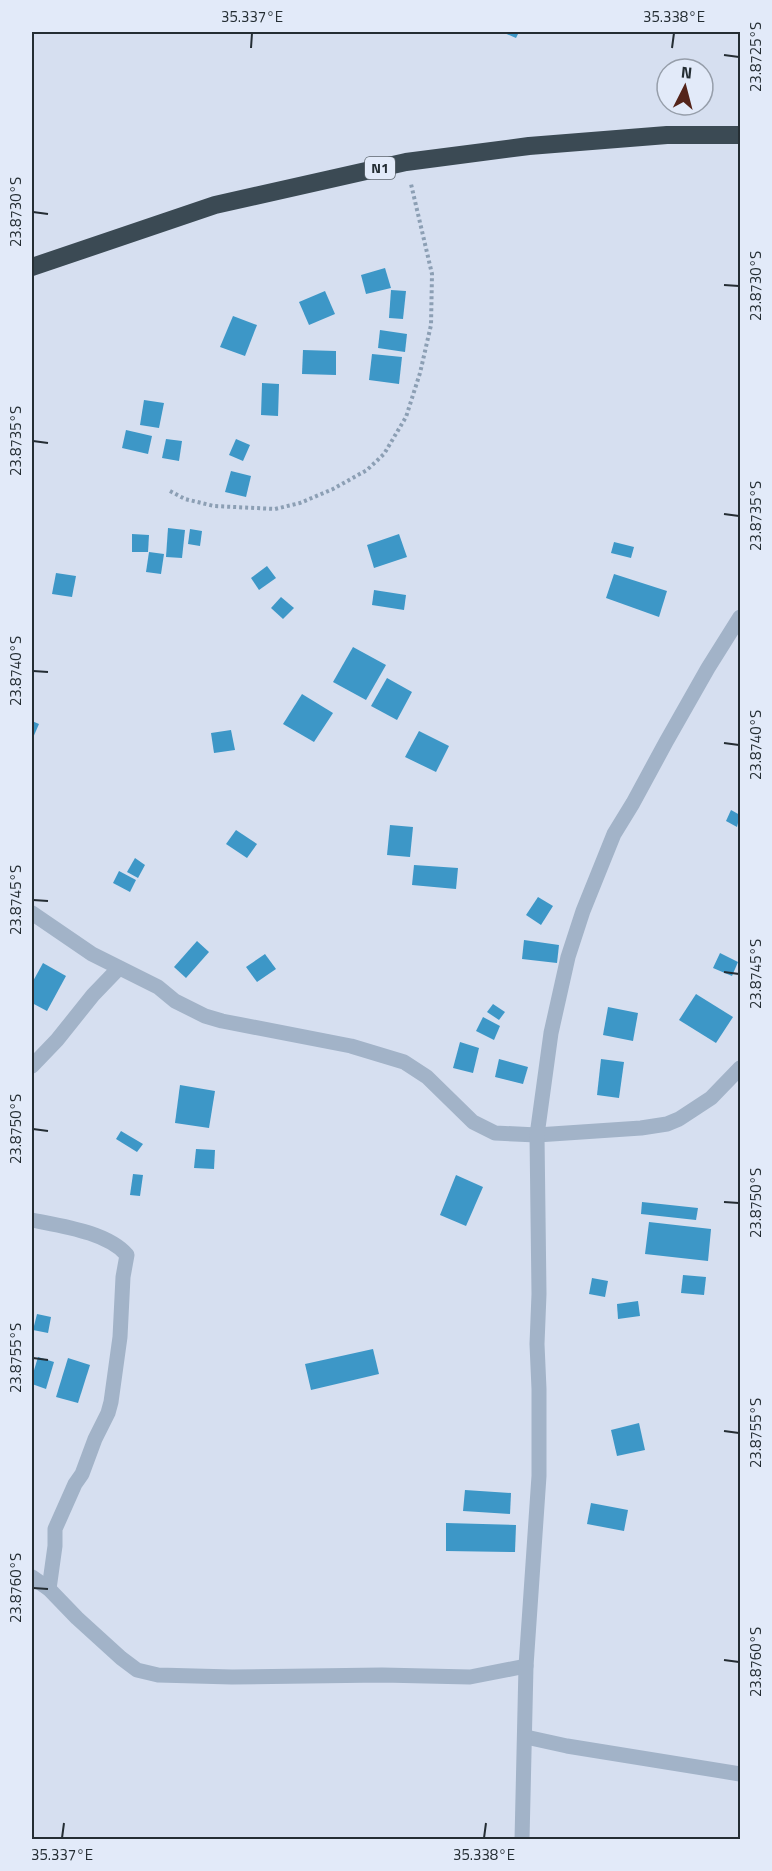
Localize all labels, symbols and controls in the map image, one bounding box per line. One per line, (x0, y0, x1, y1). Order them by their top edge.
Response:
text: 35.337°E (221, 5, 283, 28)
text: 35.338°E (643, 5, 705, 28)
text: 23.8725°S (744, 22, 767, 92)
north arrow (655, 57, 715, 117)
text: N (680, 60, 693, 85)
road number: N1 (365, 157, 395, 179)
text: 23.8730°S (4, 177, 27, 247)
text: 23.8730°S (744, 251, 767, 321)
text: 23.8735°S (4, 406, 27, 476)
text: 23.8735°S (744, 481, 767, 551)
text: 23.8740°S (4, 636, 27, 706)
text: 23.8740°S (744, 710, 767, 780)
text: 23.8745°S (4, 865, 27, 935)
text: 23.8745°S (744, 939, 767, 1009)
text: 23.8750°S (4, 1094, 27, 1164)
text: 23.8750°S (744, 1168, 767, 1238)
text: 23.8755°S (4, 1323, 27, 1393)
text: 23.8755°S (744, 1398, 767, 1468)
text: 23.8760°S (4, 1553, 27, 1623)
text: 23.8760°S (744, 1627, 767, 1697)
text: 35.337°E (31, 1843, 93, 1866)
text: 35.338°E (453, 1843, 515, 1866)

